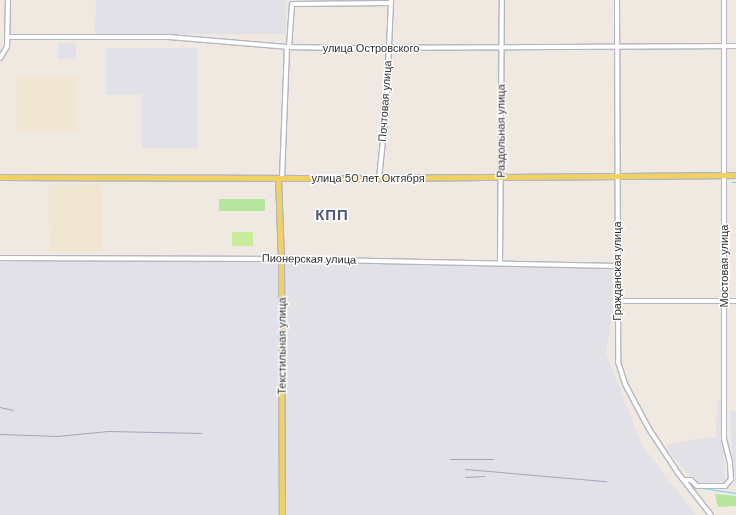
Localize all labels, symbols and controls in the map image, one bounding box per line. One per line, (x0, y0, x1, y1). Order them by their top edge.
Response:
street label: улица Островского (323, 41, 419, 55)
street label: Почтовая улица (376, 60, 394, 142)
street label: Раздольная улица (494, 84, 508, 178)
street label: улица 50 лет Октября (311, 171, 425, 185)
district label: КПП (315, 207, 349, 225)
street label: Гражданская улица (610, 221, 624, 321)
street label: Мостовая улица (717, 225, 731, 307)
street label: Пионерская улица (262, 252, 356, 266)
street label: Текстильная улица (275, 297, 289, 395)

